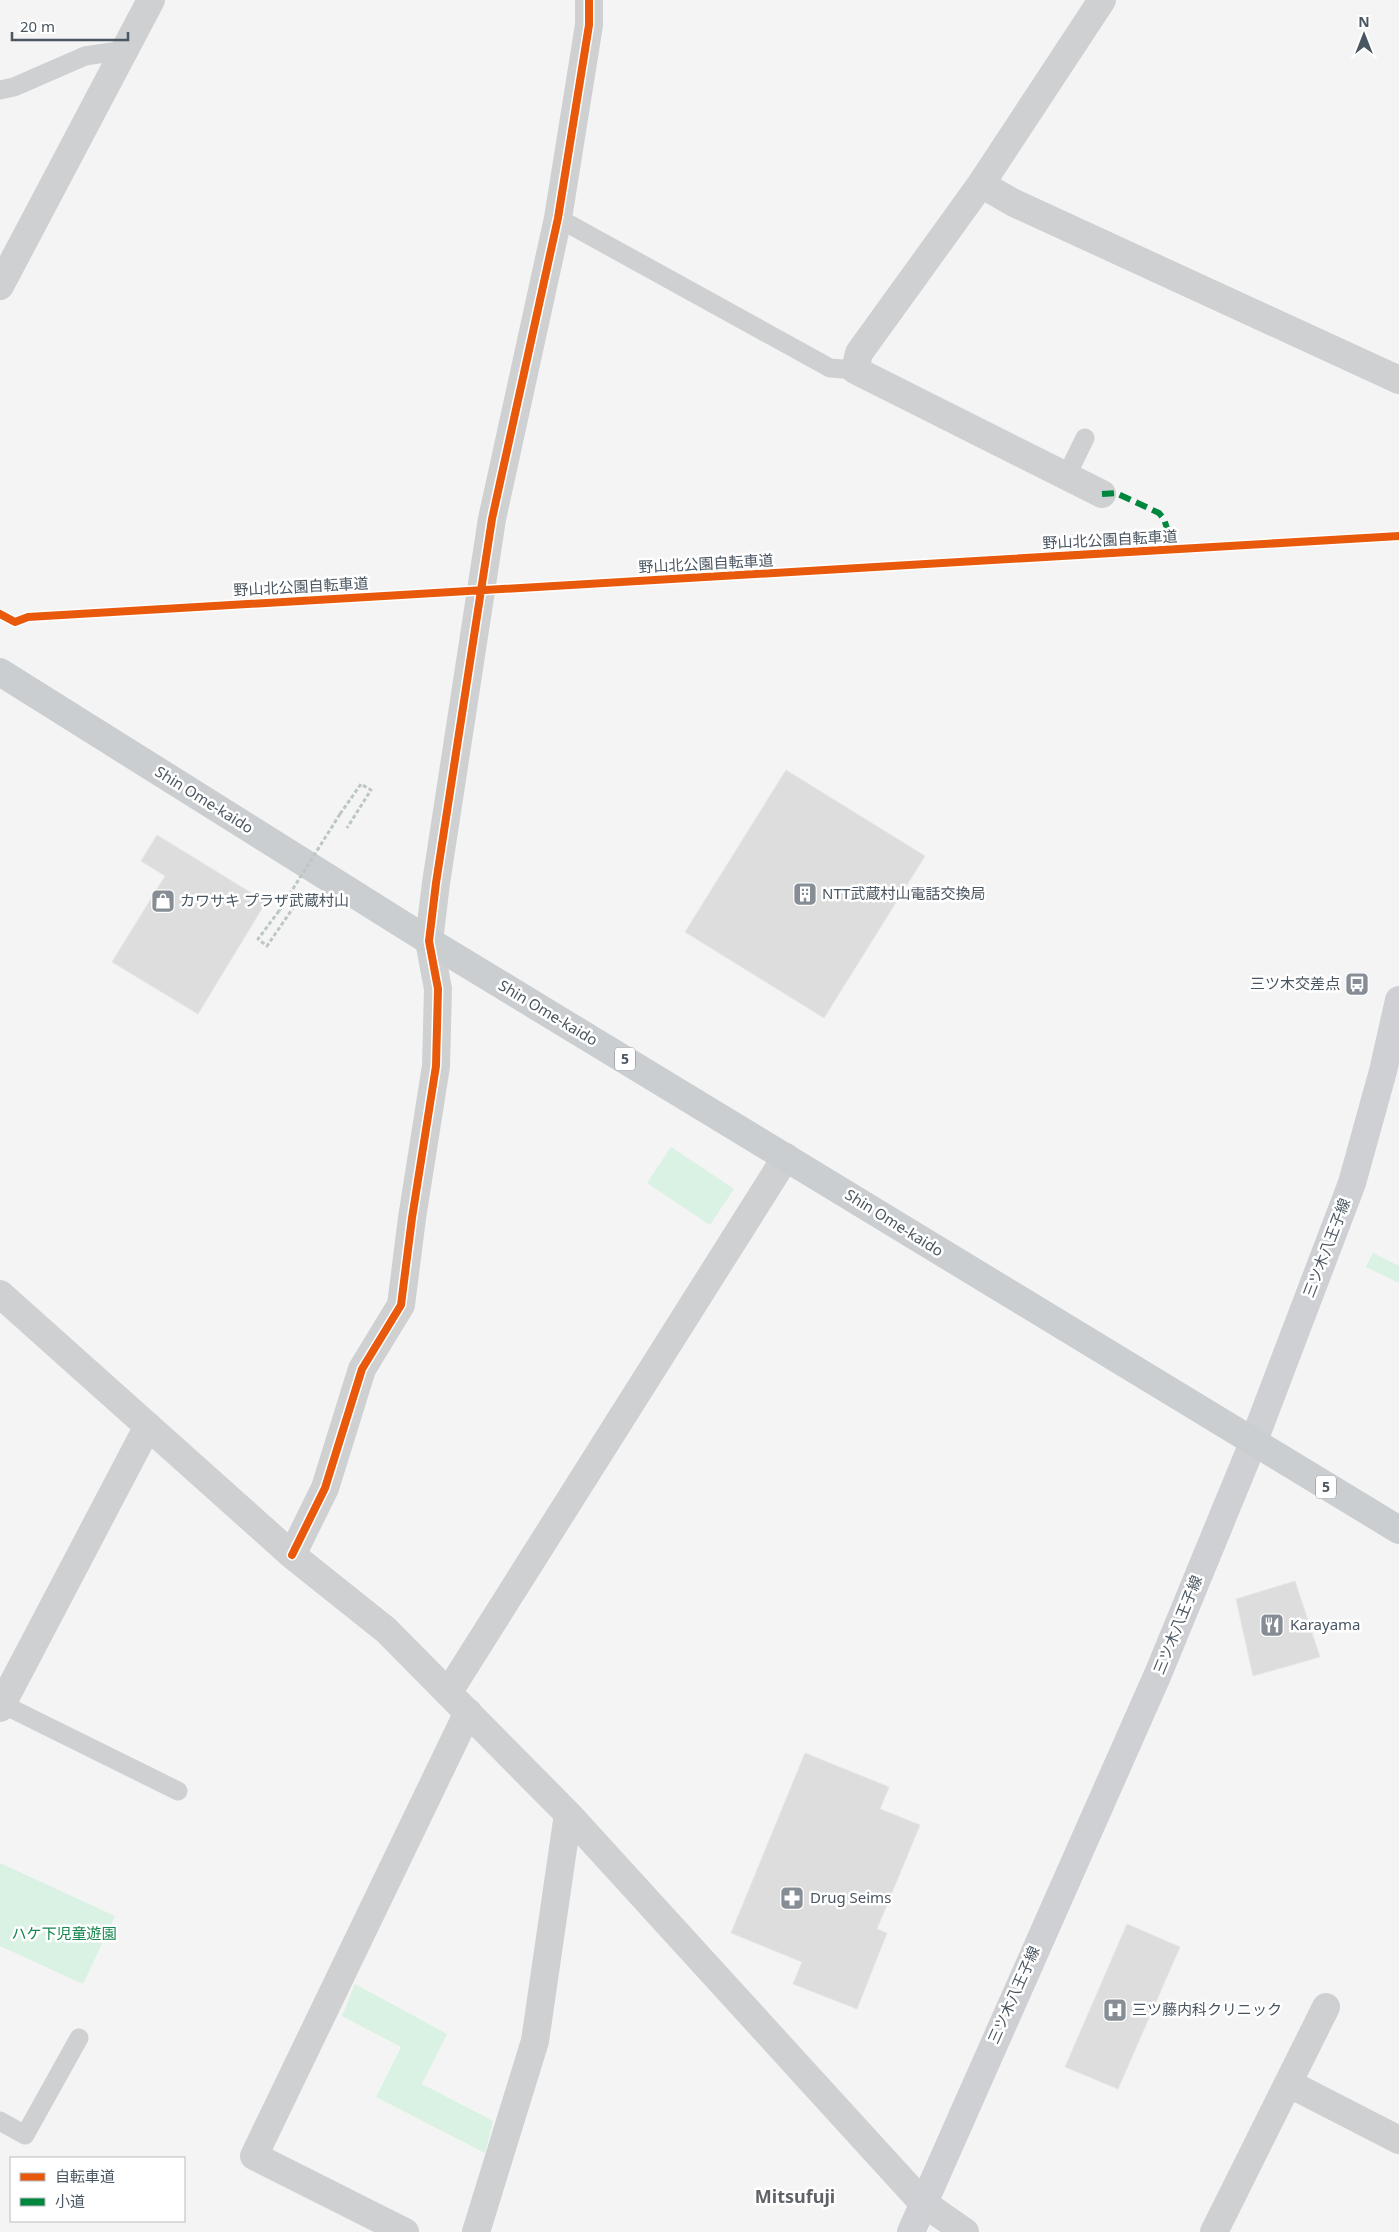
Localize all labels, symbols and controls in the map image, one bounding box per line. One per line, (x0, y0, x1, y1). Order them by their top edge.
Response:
scale bar (12, 10, 129, 42)
north arrow (1339, 10, 1389, 60)
text: N (1358, 12, 1370, 31)
text: 20 m (20, 16, 55, 36)
street label: 野山北公園自転車道 (1042, 525, 1178, 553)
street label: 野山北公園自転車道 (638, 549, 774, 577)
street label: 野山北公園自転車道 (233, 572, 369, 600)
street label: Shin Ome-kaido (152, 761, 257, 837)
building icon: NTT武蔵村山電話交換局 (792, 881, 818, 907)
place label: NTT武蔵村山電話交換局 (822, 883, 985, 903)
shop icon: カワサキ プラザ武蔵村山 (150, 888, 176, 914)
place label: カワサキ プラザ武蔵村山 (180, 890, 349, 910)
bus stop icon: 三ツ木交差点 (1344, 971, 1370, 997)
place label: 三ツ木交差点 (1250, 973, 1340, 993)
street label: Shin Ome-kaido (495, 975, 602, 1050)
road number: 5 (615, 1048, 635, 1070)
street label: Shin Ome-kaido (842, 1184, 947, 1260)
street label: 三ツ木八王子線 (1298, 1195, 1354, 1300)
road number: 5 (1316, 1475, 1336, 1498)
street label: 三ツ木八王子線 (1148, 1572, 1206, 1677)
restaurant icon: Karayama (1259, 1612, 1285, 1638)
place label: Karayama (1290, 1614, 1361, 1634)
pharmacy icon: Drug Seims (779, 1885, 805, 1911)
place label: Drug Seims (810, 1887, 891, 1907)
park label: ハケ下児童遊園 (11, 1923, 117, 1943)
street label: 三ツ木八王子線 (983, 1943, 1044, 2047)
hospital icon: 三ツ藤内科クリニック (1102, 1997, 1128, 2023)
place label: 三ツ藤内科クリニック (1132, 1999, 1282, 2019)
legend (10, 2157, 185, 2222)
text: 自転車道 (55, 2166, 115, 2186)
district label: Mitsufuji (755, 2184, 835, 2208)
text: 小道 (55, 2191, 85, 2211)

